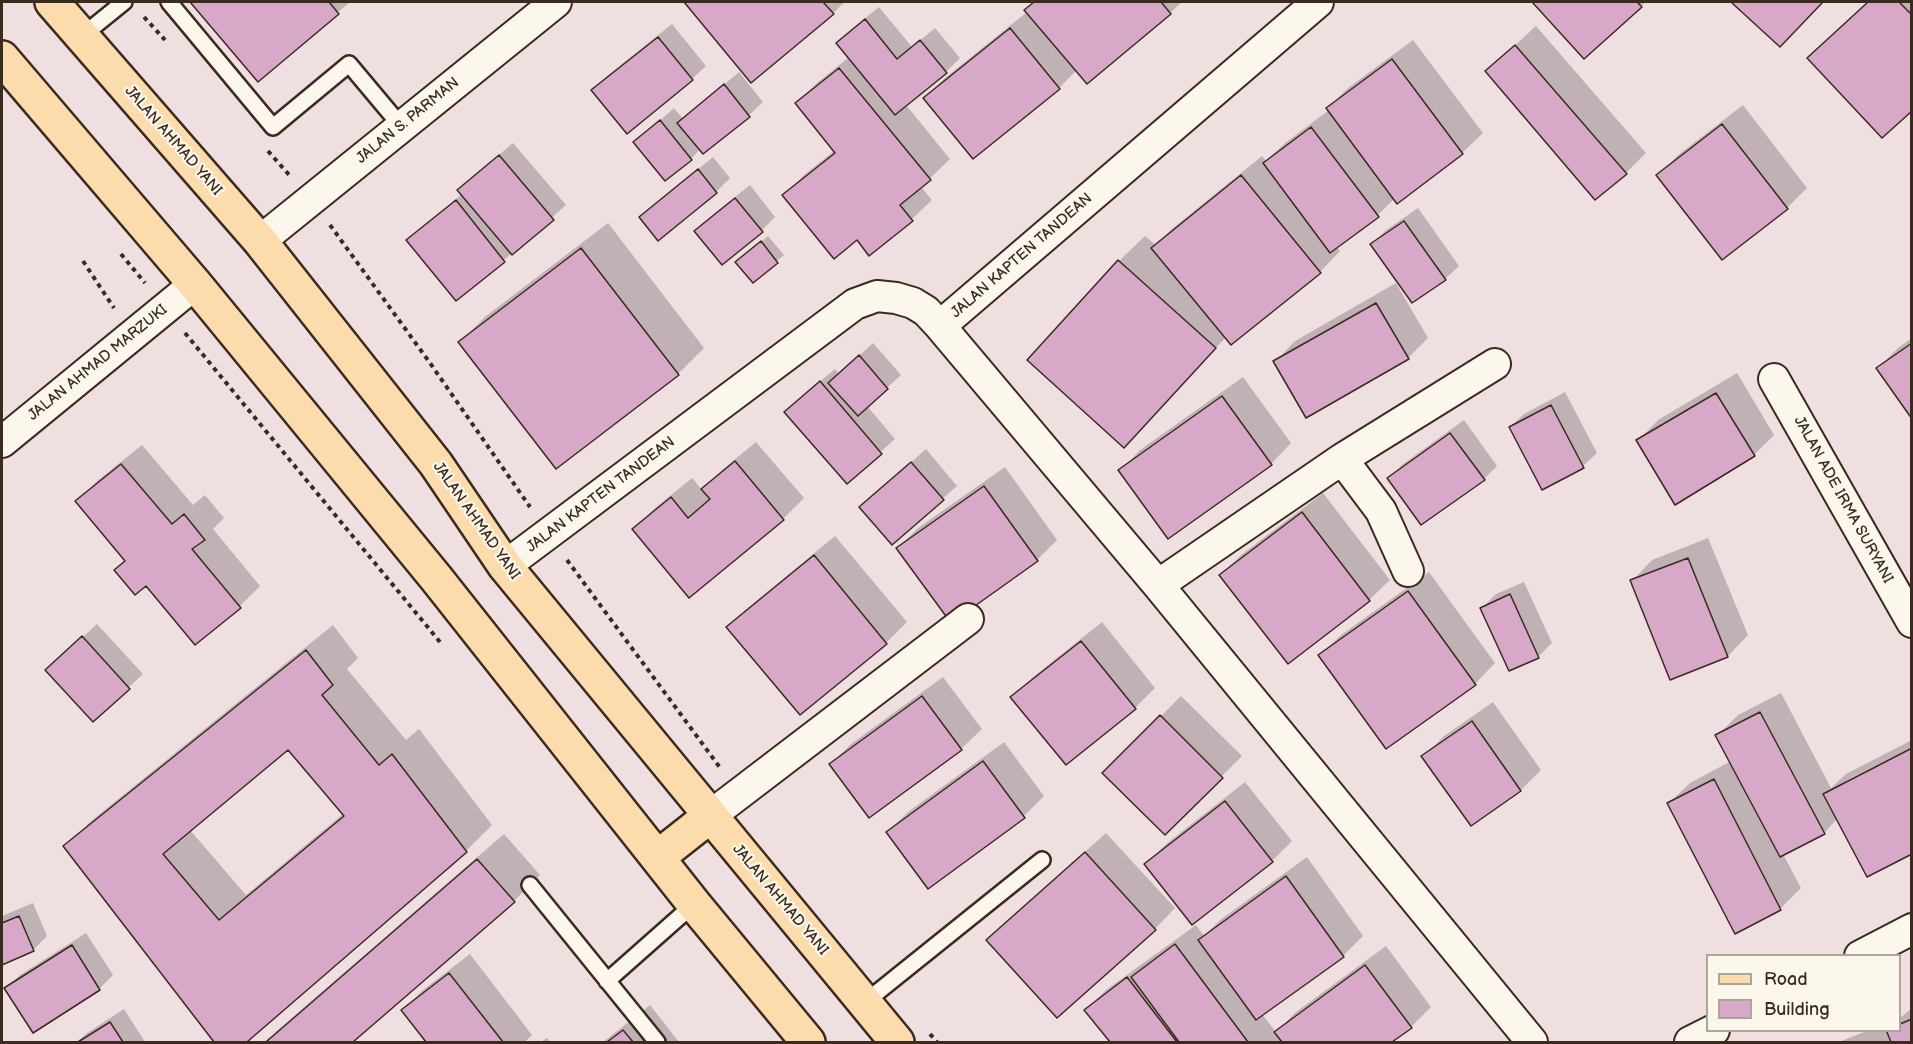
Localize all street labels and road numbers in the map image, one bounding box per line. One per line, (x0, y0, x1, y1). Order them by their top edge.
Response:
street label: JALAN S. PARMAN (353, 74, 463, 168)
street label: JALAN AHMAD YANI (121, 83, 225, 199)
street label: JALAN KAPTEN TANDEAN (948, 190, 1096, 322)
street label: JALAN AHMAD MARZUKI (25, 301, 171, 425)
street label: JALAN ADE IRMA SURYANI (1789, 413, 1897, 587)
street label: JALAN KAPTEN TANDEAN (523, 433, 679, 557)
street label: JALAN AHMAD YANI (429, 459, 523, 583)
street label: JALAN AHMAD YANI (728, 841, 832, 959)

